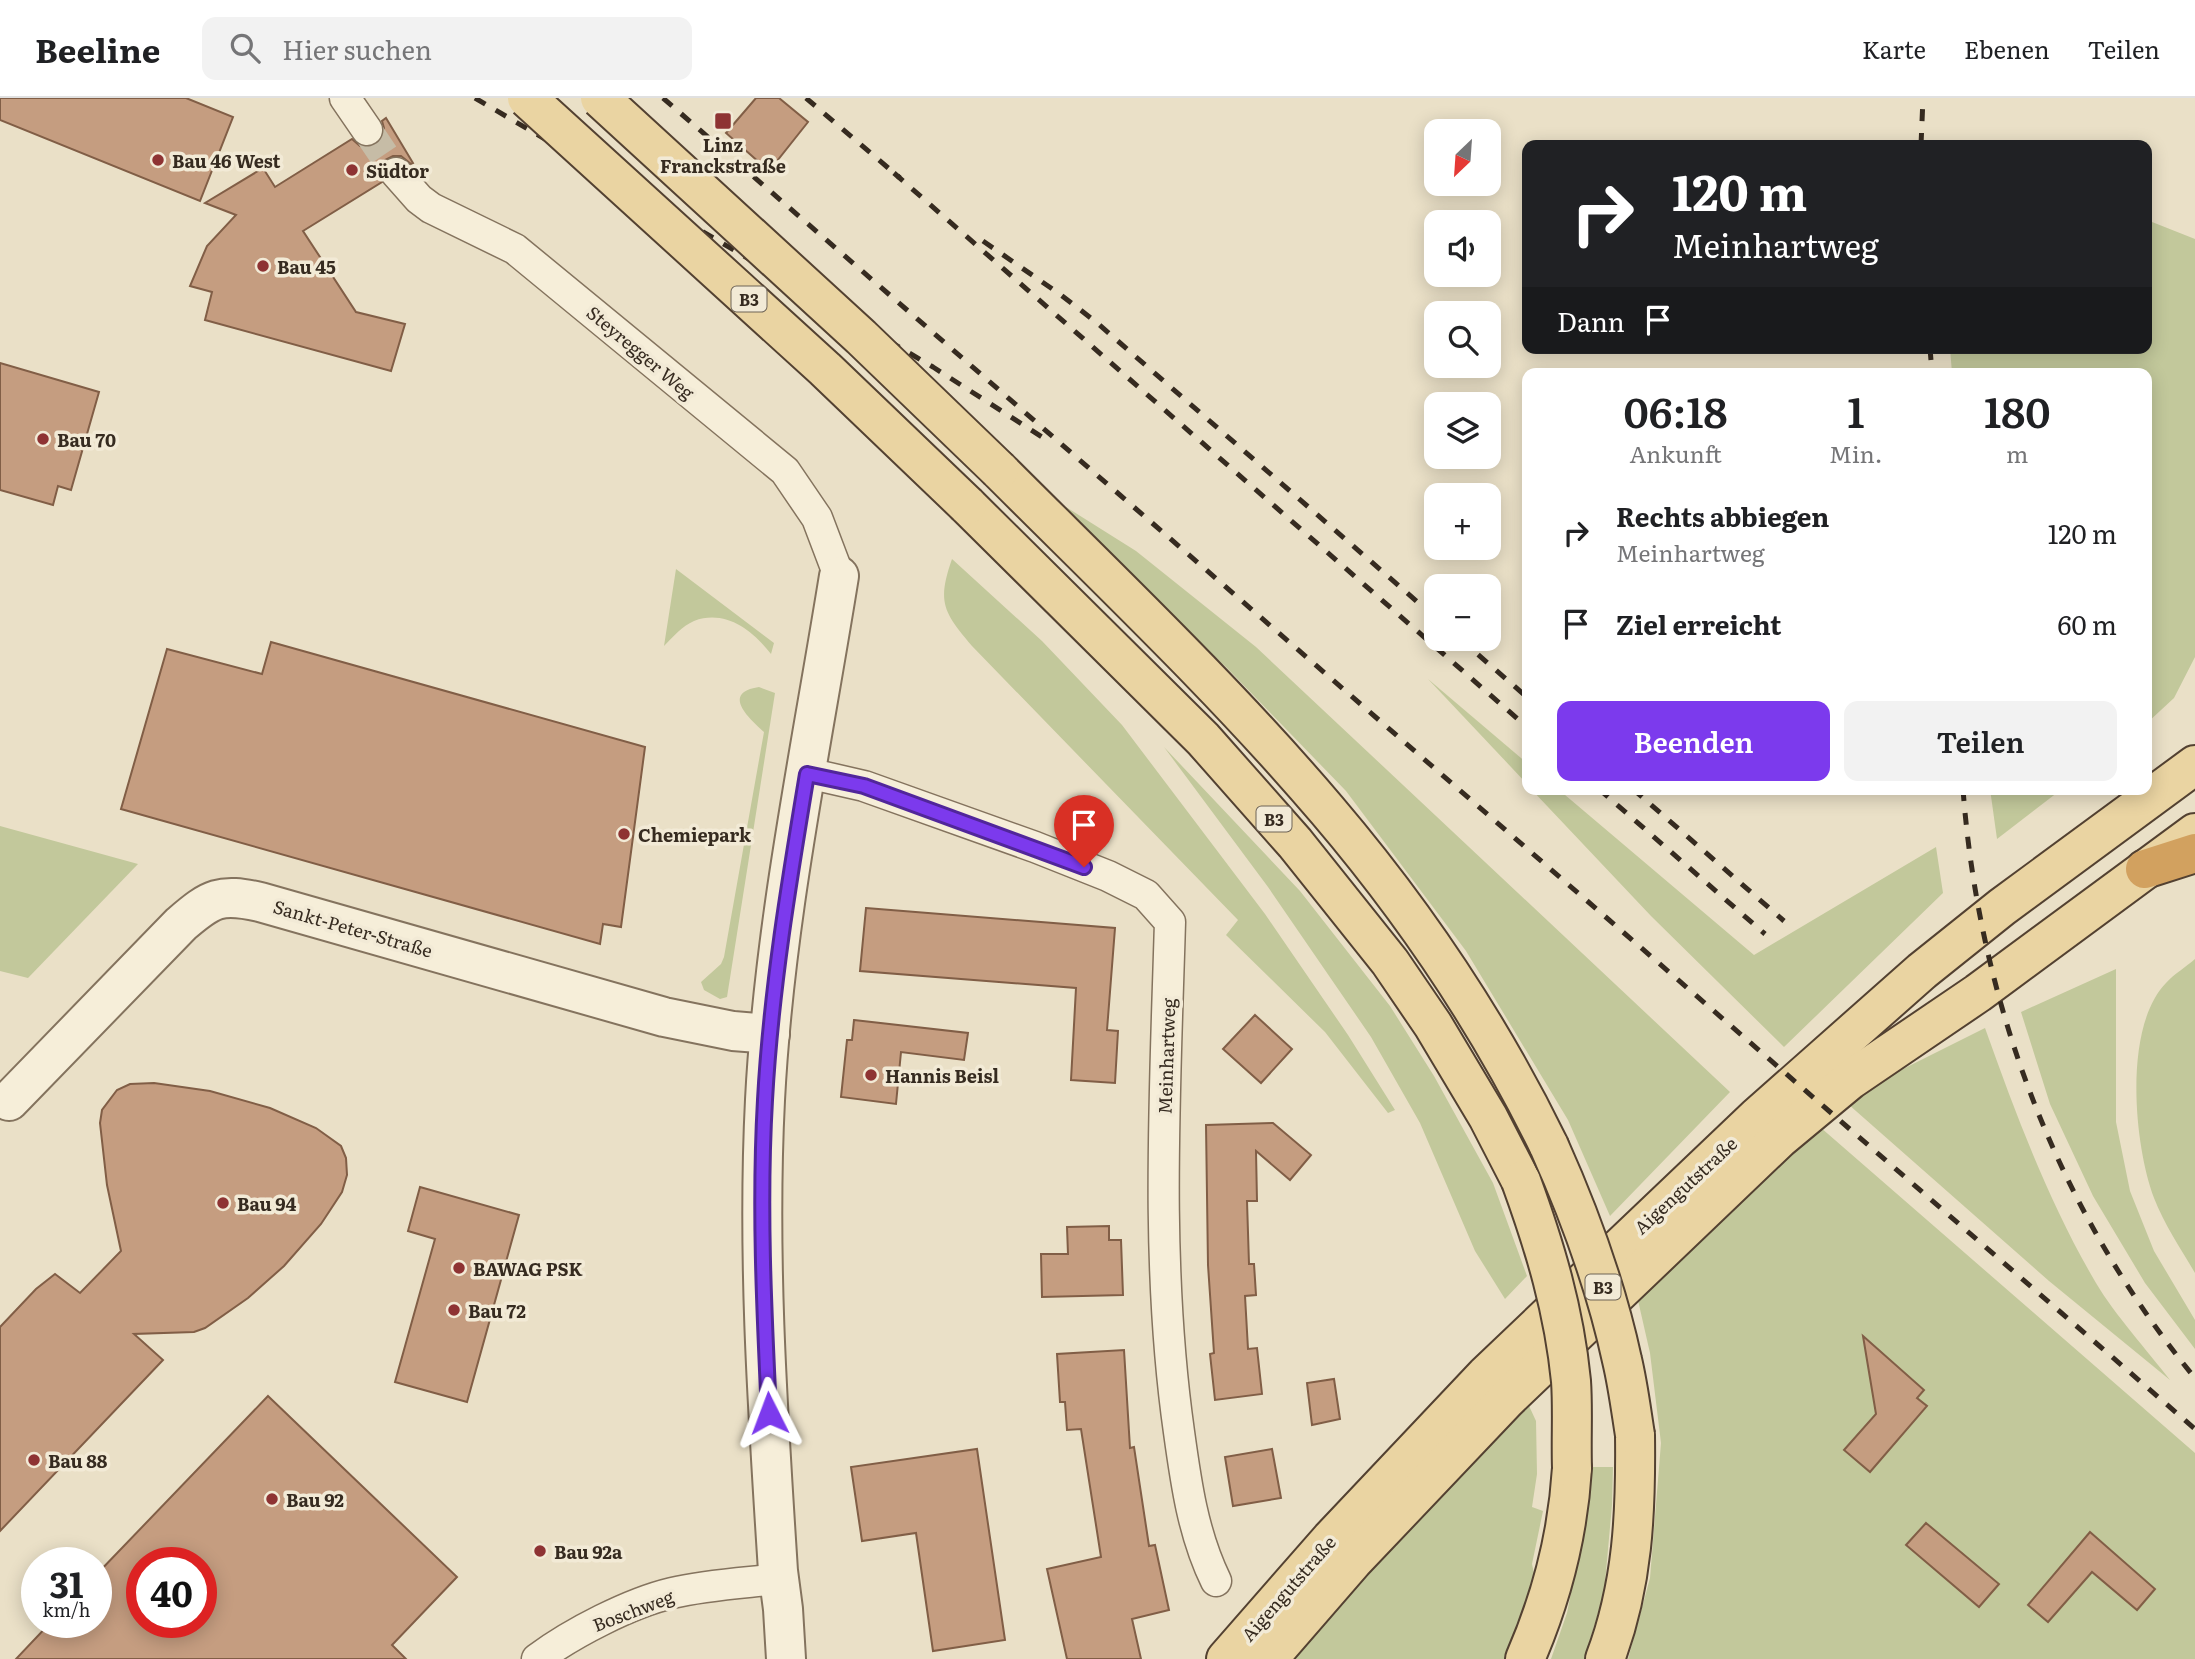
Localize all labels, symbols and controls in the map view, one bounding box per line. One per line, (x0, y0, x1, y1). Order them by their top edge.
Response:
search box (202, 17, 692, 80)
text: Beeline (35, 24, 160, 73)
icon: search (226, 29, 264, 67)
text: Hier suchen (282, 29, 432, 68)
text: Karte (1862, 31, 1926, 66)
text: Ebenen (1964, 31, 2050, 66)
text: Teilen (2088, 31, 2160, 66)
marker: Linz Franckstraße (713, 111, 733, 131)
north arrow (1424, 119, 1502, 196)
map controls (1424, 119, 1501, 651)
place label: Linz Franckstraße (660, 131, 786, 179)
place label: Bau 46 West (172, 147, 281, 174)
marker: Bau 46 West (150, 152, 166, 168)
text: 120 m (1672, 153, 1807, 226)
place label: Südtor (366, 157, 429, 184)
marker: Südtor (344, 162, 360, 178)
icon: right (1557, 168, 1648, 259)
button: sound (1424, 210, 1501, 287)
text: Meinhartweg (1672, 220, 1879, 268)
place label: Bau 45 (277, 253, 336, 280)
marker: Bau 45 (255, 258, 271, 274)
road number: B3 (732, 286, 766, 312)
street label: Steyregger Weg (581, 299, 701, 406)
button: search (1424, 301, 1501, 378)
text: Dann (1557, 301, 1625, 340)
icon: arrive (1639, 301, 1677, 339)
text: 06:18 (1623, 379, 1728, 441)
text: 1 (1847, 379, 1864, 441)
text: 180 (1984, 379, 2051, 441)
button: layers (1424, 392, 1501, 469)
place label: Bau 70 (57, 426, 116, 453)
marker: Bau 70 (35, 431, 51, 447)
text: Ankunft (1629, 436, 1722, 470)
text: Min. (1829, 436, 1883, 470)
text: m (2006, 436, 2028, 470)
button: + (1424, 483, 1501, 560)
text: Rechts abbiegen (1616, 496, 1829, 535)
text: 120 m (2048, 513, 2117, 552)
icon: right (1557, 514, 1595, 552)
text: Meinhartweg (1616, 535, 1765, 569)
button: − (1424, 574, 1501, 651)
text: Ziel erreicht (1616, 604, 1781, 643)
text: 60 m (2058, 604, 2117, 643)
icon: arrive (1557, 605, 1595, 643)
button: Beenden (1557, 701, 1830, 781)
button: Teilen (1844, 701, 2117, 781)
pin (1054, 795, 1114, 867)
icon: arrive (1065, 806, 1103, 844)
road number: B3 (1256, 806, 1292, 832)
place label: Chemiepark (638, 821, 752, 848)
marker: Chemiepark (616, 826, 632, 842)
street label: Sankt-Peter-Straße (270, 892, 436, 964)
street label: Meinhartweg (1150, 996, 1182, 1115)
place label: Hannis Beisl (885, 1062, 1000, 1089)
marker: Hannis Beisl (863, 1067, 879, 1083)
street label: Aigengutstraße (1627, 1130, 1743, 1240)
place label: Bau 94 (237, 1190, 297, 1217)
marker: Bau 94 (215, 1195, 231, 1211)
place label: BAWAG PSK (473, 1255, 583, 1282)
marker: BAWAG PSK (451, 1260, 467, 1276)
road number: B3 (1586, 1274, 1620, 1300)
place label: Bau 72 (468, 1297, 526, 1324)
marker: Bau 72 (446, 1302, 462, 1318)
position arrow (732, 1376, 806, 1450)
place label: Bau 88 (48, 1447, 108, 1474)
marker: Bau 88 (26, 1452, 42, 1468)
place label: Bau 92 (286, 1486, 344, 1513)
marker: Bau 92 (264, 1491, 280, 1507)
street label: Aigengutstraße (1234, 1529, 1342, 1647)
place label: Bau 92a (554, 1538, 623, 1565)
marker: Bau 92a (532, 1543, 548, 1559)
speed limit sign: 40 (126, 1547, 217, 1638)
text: 31 (49, 1557, 84, 1609)
street label: Boschweg (588, 1582, 678, 1638)
text: km/h (43, 1596, 90, 1623)

